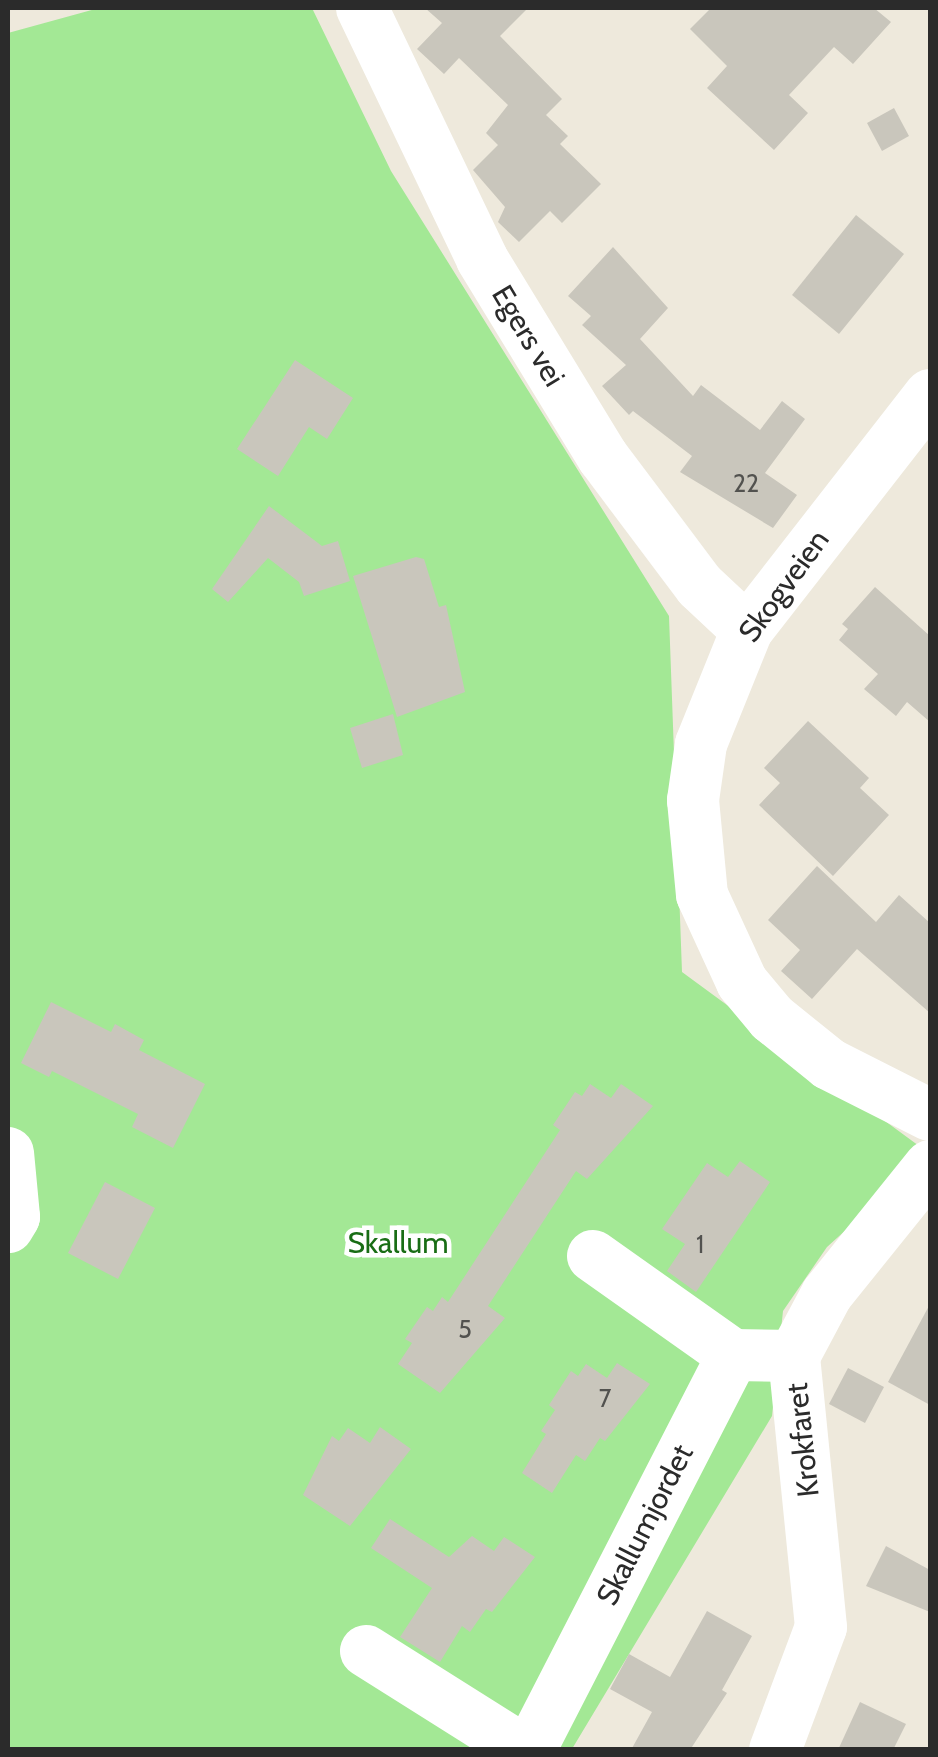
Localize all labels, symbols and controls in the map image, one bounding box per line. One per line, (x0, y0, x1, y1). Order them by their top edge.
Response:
street label: Egers vei (484, 279, 572, 393)
house number: 22 (733, 468, 759, 498)
street label: Skogveien (731, 523, 837, 649)
park label: Skallum (347, 1225, 449, 1261)
house number: 1 (696, 1229, 704, 1259)
house number: 5 (458, 1314, 472, 1344)
street label: Krokfaret (779, 1381, 827, 1499)
house number: 7 (599, 1383, 611, 1413)
street label: Skallumjordet (589, 1439, 701, 1611)

